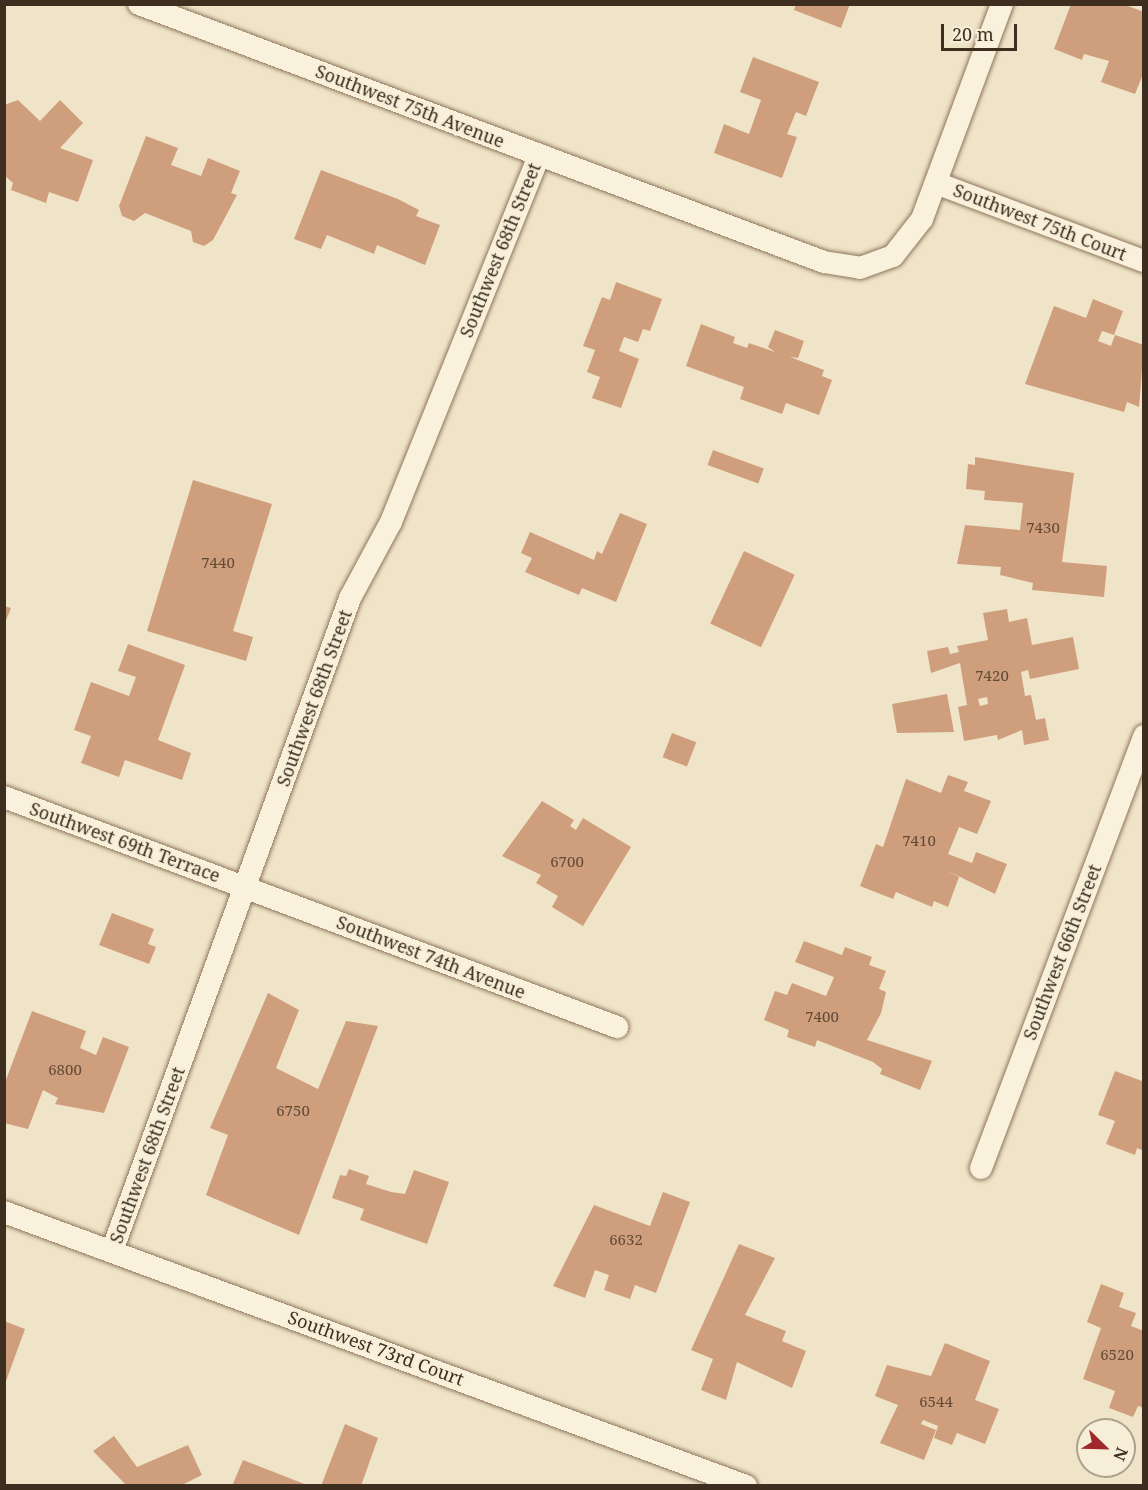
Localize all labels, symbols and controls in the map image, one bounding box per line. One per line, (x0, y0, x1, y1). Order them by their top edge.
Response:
scale bar (944, 12, 1020, 50)
text: 20 m (952, 22, 994, 46)
street label: Southwest 75th Avenue (313, 60, 507, 152)
street label: Southwest 68th Street (455, 160, 545, 340)
street label: Southwest 75th Court (950, 179, 1130, 265)
house number: 7430 (1026, 519, 1060, 537)
house number: 7440 (201, 554, 235, 572)
street label: Southwest 68th Street (272, 607, 356, 789)
house number: 7420 (975, 667, 1009, 685)
street label: Southwest 69th Terrace (27, 797, 223, 887)
house number: 7410 (902, 832, 936, 850)
house number: 6700 (550, 853, 584, 871)
street label: Southwest 66th Street (1019, 861, 1105, 1043)
street label: Southwest 74th Avenue (334, 911, 528, 1003)
house number: 7400 (805, 1008, 839, 1026)
house number: 6800 (48, 1061, 82, 1079)
street label: Southwest 68th Street (105, 1064, 189, 1246)
house number: 6750 (276, 1102, 310, 1120)
house number: 6632 (609, 1231, 643, 1249)
street label: Southwest 73rd Court (285, 1306, 467, 1390)
house number: 6520 (1100, 1346, 1134, 1364)
house number: 6544 (919, 1393, 953, 1411)
north arrow (1076, 1418, 1136, 1478)
text: N (1108, 1444, 1133, 1464)

